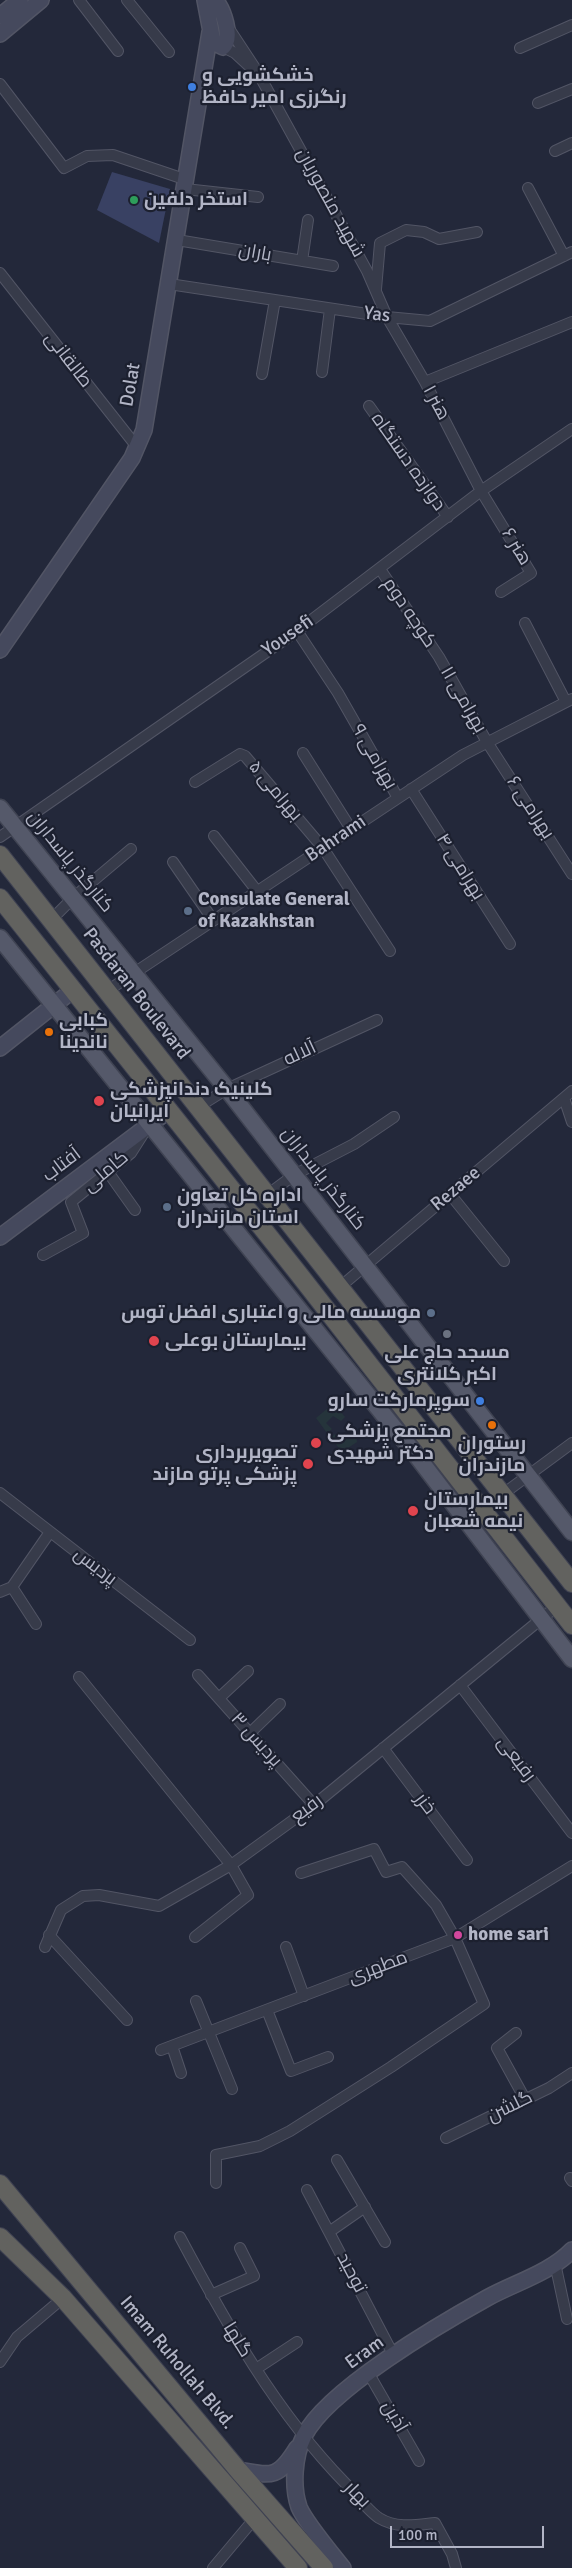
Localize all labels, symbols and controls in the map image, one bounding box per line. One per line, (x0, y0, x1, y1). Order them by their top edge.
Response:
place label: خشکشویی و رنگرزی امیر حافظ (202, 65, 347, 109)
marker: خشکشویی و رنگرزی امیر حافظ (186, 81, 198, 93)
street label: شهید منصوریان (291, 144, 369, 262)
place label: استخر دلفین (144, 189, 248, 211)
marker: استخر دلفین (128, 194, 140, 206)
street label: باران (237, 239, 273, 267)
street label: Yas (362, 302, 392, 328)
street label: طالقانی (39, 328, 97, 392)
street label: Dolat (116, 361, 146, 409)
street label: هنر ۱ (417, 382, 455, 424)
street label: دوازده دستگاه (366, 408, 450, 516)
street label: هنر ۶ (496, 524, 536, 570)
street label: کوچه دوم (377, 573, 441, 653)
street label: Yousefi (258, 610, 318, 662)
street label: بهرامی ۱۱ (435, 663, 491, 737)
street label: بهرامی ۹ (346, 720, 402, 794)
street label: بهرامی ۵ (243, 756, 307, 826)
street label: بهرامی ۶ (501, 772, 559, 844)
street label: کنارگذر پاسداران (22, 806, 118, 918)
street label: Bahrami (301, 810, 371, 868)
street label: بهرامی ۴ (431, 829, 489, 905)
place label: Consulate General of Kazakhstan (198, 889, 350, 933)
marker: Consulate General of Kazakhstan (182, 905, 194, 917)
street label: Pasdaran Boulevard (78, 924, 194, 1064)
place label: کبابی ناندینا (59, 1010, 108, 1054)
marker: کبابی ناندینا (43, 1026, 55, 1038)
street label: آلاله (280, 1037, 320, 1071)
place label: کلینیک دندانپزشکی ایرانیان (110, 1079, 273, 1123)
marker: کلینیک دندانپزشکی ایرانیان (92, 1094, 106, 1108)
street label: کنارگذر پاسداران (276, 1123, 370, 1235)
street label: آفتاب (38, 1143, 86, 1187)
street label: کاملی (79, 1146, 133, 1198)
street label: Rezaee (427, 1162, 485, 1216)
place label: اداره کل تعاون استان مازندران (177, 1185, 302, 1229)
marker: اداره کل تعاون استان مازندران (161, 1201, 173, 1213)
place label: موسسه مالی و اعتباری افضل توس (121, 1302, 421, 1324)
marker: موسسه مالی و اعتباری افضل توس (425, 1307, 437, 1319)
marker: مسجد حاج علی اکبر کلانتری (441, 1328, 453, 1340)
place label: بیمارستان بوعلی (165, 1330, 307, 1352)
marker: بیمارستان بوعلی (147, 1334, 161, 1348)
place label: مسجد حاج علی اکبر کلانتری (384, 1342, 510, 1386)
place label: سوپرمارکت سارو (328, 1390, 470, 1412)
marker: سوپرمارکت سارو (474, 1395, 486, 1407)
marker: رستوران مازندران (486, 1419, 498, 1431)
place label: مجتمع پزشکی دکتر شهیدی (327, 1421, 451, 1465)
place label: رستوران مازندران (458, 1433, 526, 1477)
marker: مجتمع پزشکی دکتر شهیدی (309, 1436, 323, 1450)
place label: تصویربرداری پزشکی پرتو مازند (153, 1442, 297, 1486)
marker: تصویربرداری پزشکی پرتو مازند (301, 1457, 315, 1471)
place label: بیمارستان نیمه شعبان (424, 1489, 523, 1533)
marker: بیمارستان نیمه شعبان (406, 1504, 420, 1518)
street label: پردیس (69, 1543, 121, 1591)
street label: پردیس ۳ (226, 1708, 286, 1772)
street label: رفیعی (492, 1732, 540, 1786)
street label: خزر (410, 1789, 440, 1819)
street label: رفیع (287, 1790, 327, 1828)
place label: home sari (468, 1924, 549, 1946)
marker: home sari (452, 1929, 464, 1941)
street label: مطهری (345, 1946, 411, 1990)
street label: گلشن (483, 2086, 537, 2128)
street label: توحید (331, 2249, 371, 2297)
street label: Imam Ruhollah Blvd. (115, 2292, 239, 2434)
street label: گلها (218, 2318, 256, 2362)
street label: Eram (341, 2331, 389, 2375)
street label: آذین (376, 2397, 412, 2437)
street label: بهار (339, 2477, 375, 2513)
scale bar (392, 2516, 546, 2548)
text: 100 m (398, 2526, 438, 2544)

